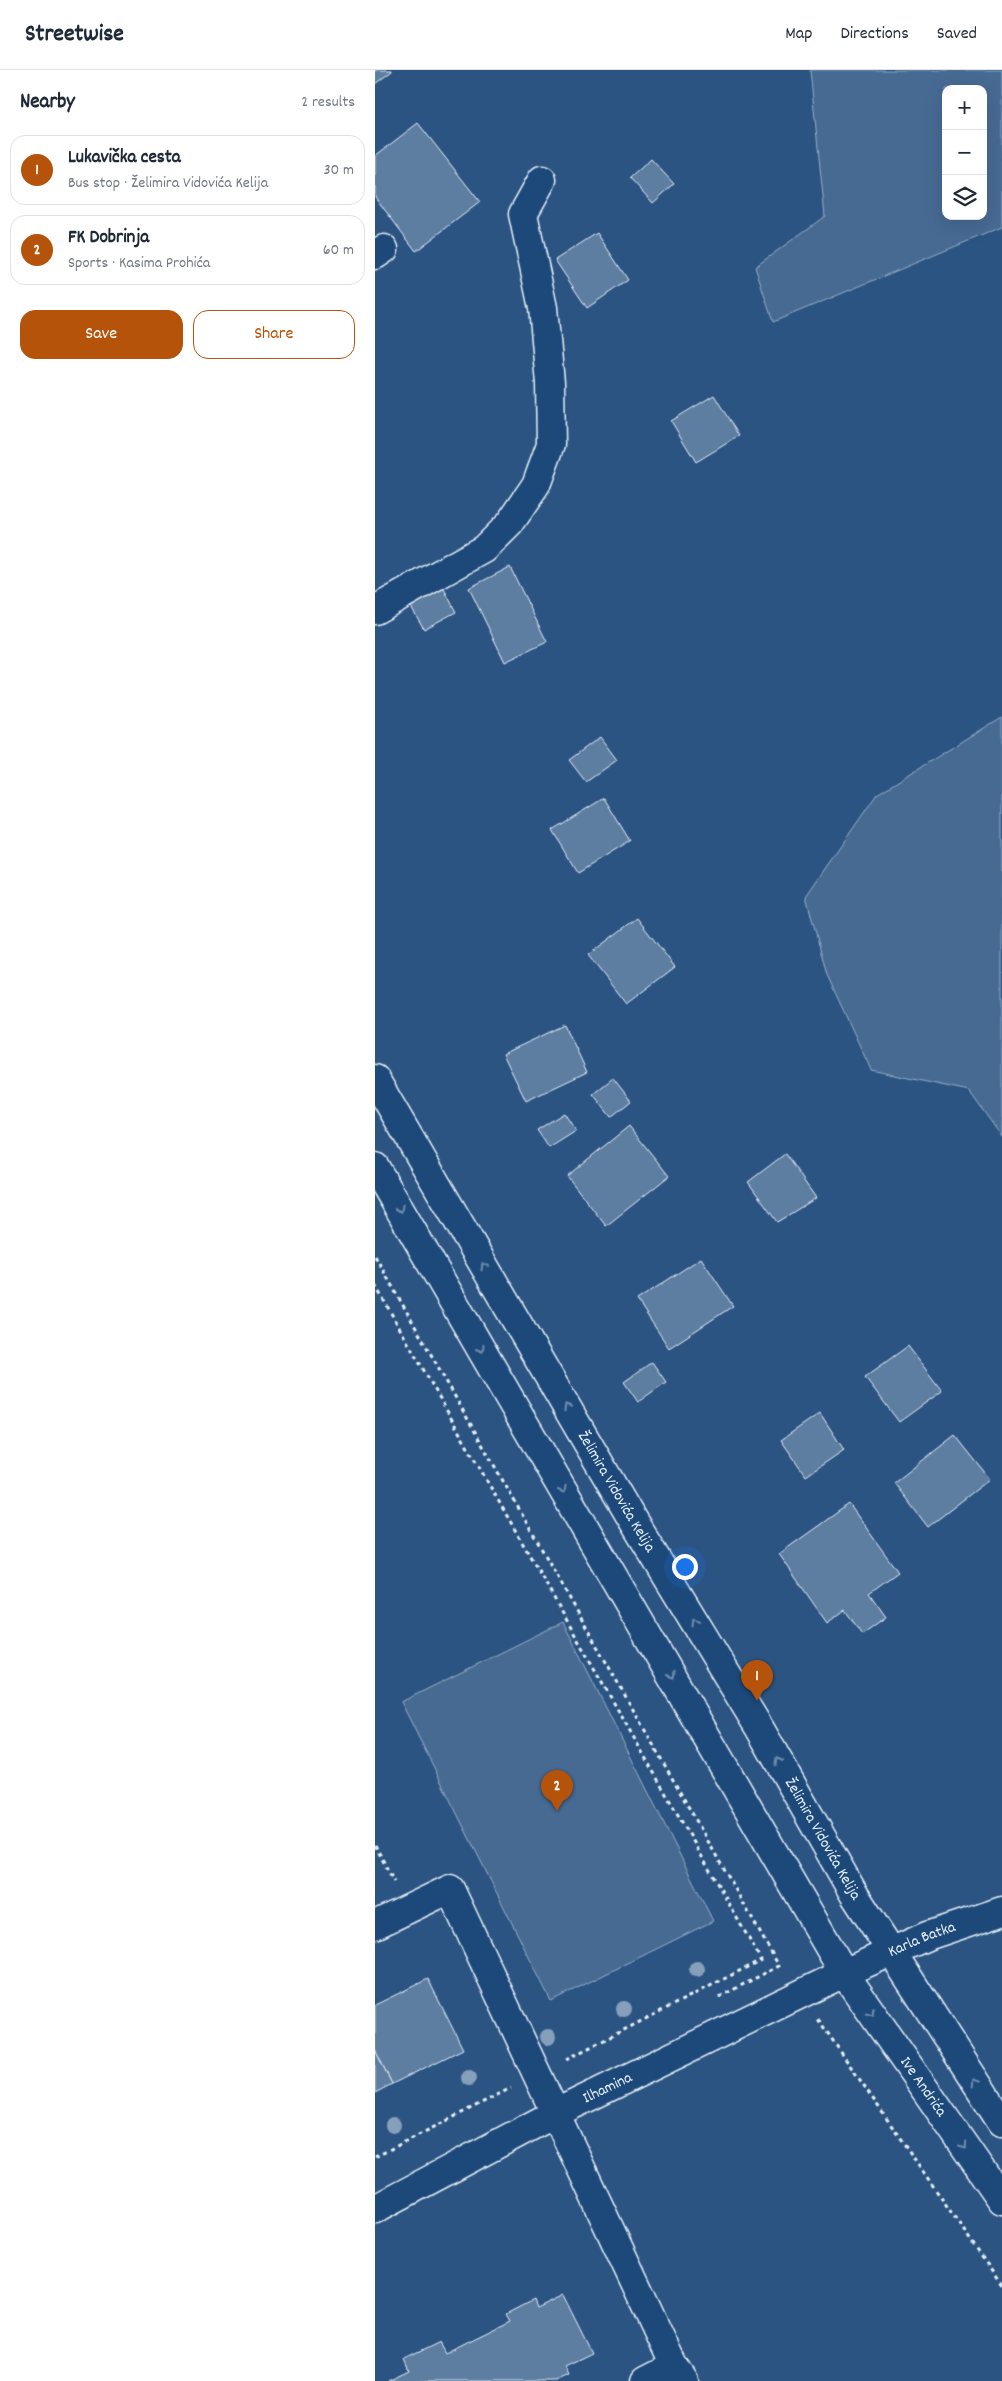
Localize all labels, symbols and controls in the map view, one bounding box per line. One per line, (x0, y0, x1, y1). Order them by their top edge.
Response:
text: Streetwise (25, 18, 124, 52)
text: Map (785, 22, 812, 47)
text: Directions (840, 22, 909, 47)
text: Saved (937, 22, 977, 47)
map controls (942, 85, 987, 220)
button: + (942, 85, 987, 130)
text: Nearby (20, 88, 75, 118)
text: 2 results (301, 91, 355, 114)
button: − (942, 130, 987, 175)
text: Lukavička cesta (68, 145, 181, 172)
text: 1 (35, 159, 39, 182)
text: 30 m (324, 159, 354, 182)
text: Bus stop · Želimira Vidovića Kelija (68, 172, 268, 195)
button: layers (942, 175, 987, 220)
text: FK Dobrinja (68, 225, 149, 252)
text: 2 (34, 239, 41, 262)
text: 60 m (323, 239, 354, 262)
text: Sports · Kasima Prohića (68, 252, 210, 275)
button: Save (20, 310, 183, 359)
button: Share (193, 310, 355, 359)
one-way arrow (393, 1203, 403, 1212)
one-way arrow (481, 1263, 491, 1272)
one-way arrow (475, 1344, 485, 1353)
one-way arrow (563, 1403, 573, 1412)
street label: Želimira Vidovića Kelija (571, 1427, 661, 1557)
one-way arrow (557, 1484, 567, 1493)
your location (672, 1554, 698, 1580)
one-way arrow (691, 1618, 701, 1627)
pin: 1 (741, 1660, 773, 1701)
one-way arrow (665, 1670, 675, 1679)
one-way arrow (774, 1757, 784, 1766)
pin: 2 (541, 1770, 573, 1811)
street label: Želimira Vidovića Kelija (779, 1773, 867, 1905)
street label: Karla Batka (884, 1916, 959, 1963)
one-way arrow (865, 2007, 874, 2017)
street label: Ive Andrića (894, 2052, 952, 2122)
street label: Ilhamina (579, 2066, 636, 2110)
one-way arrow (972, 2078, 982, 2087)
one-way arrow (958, 2141, 967, 2150)

